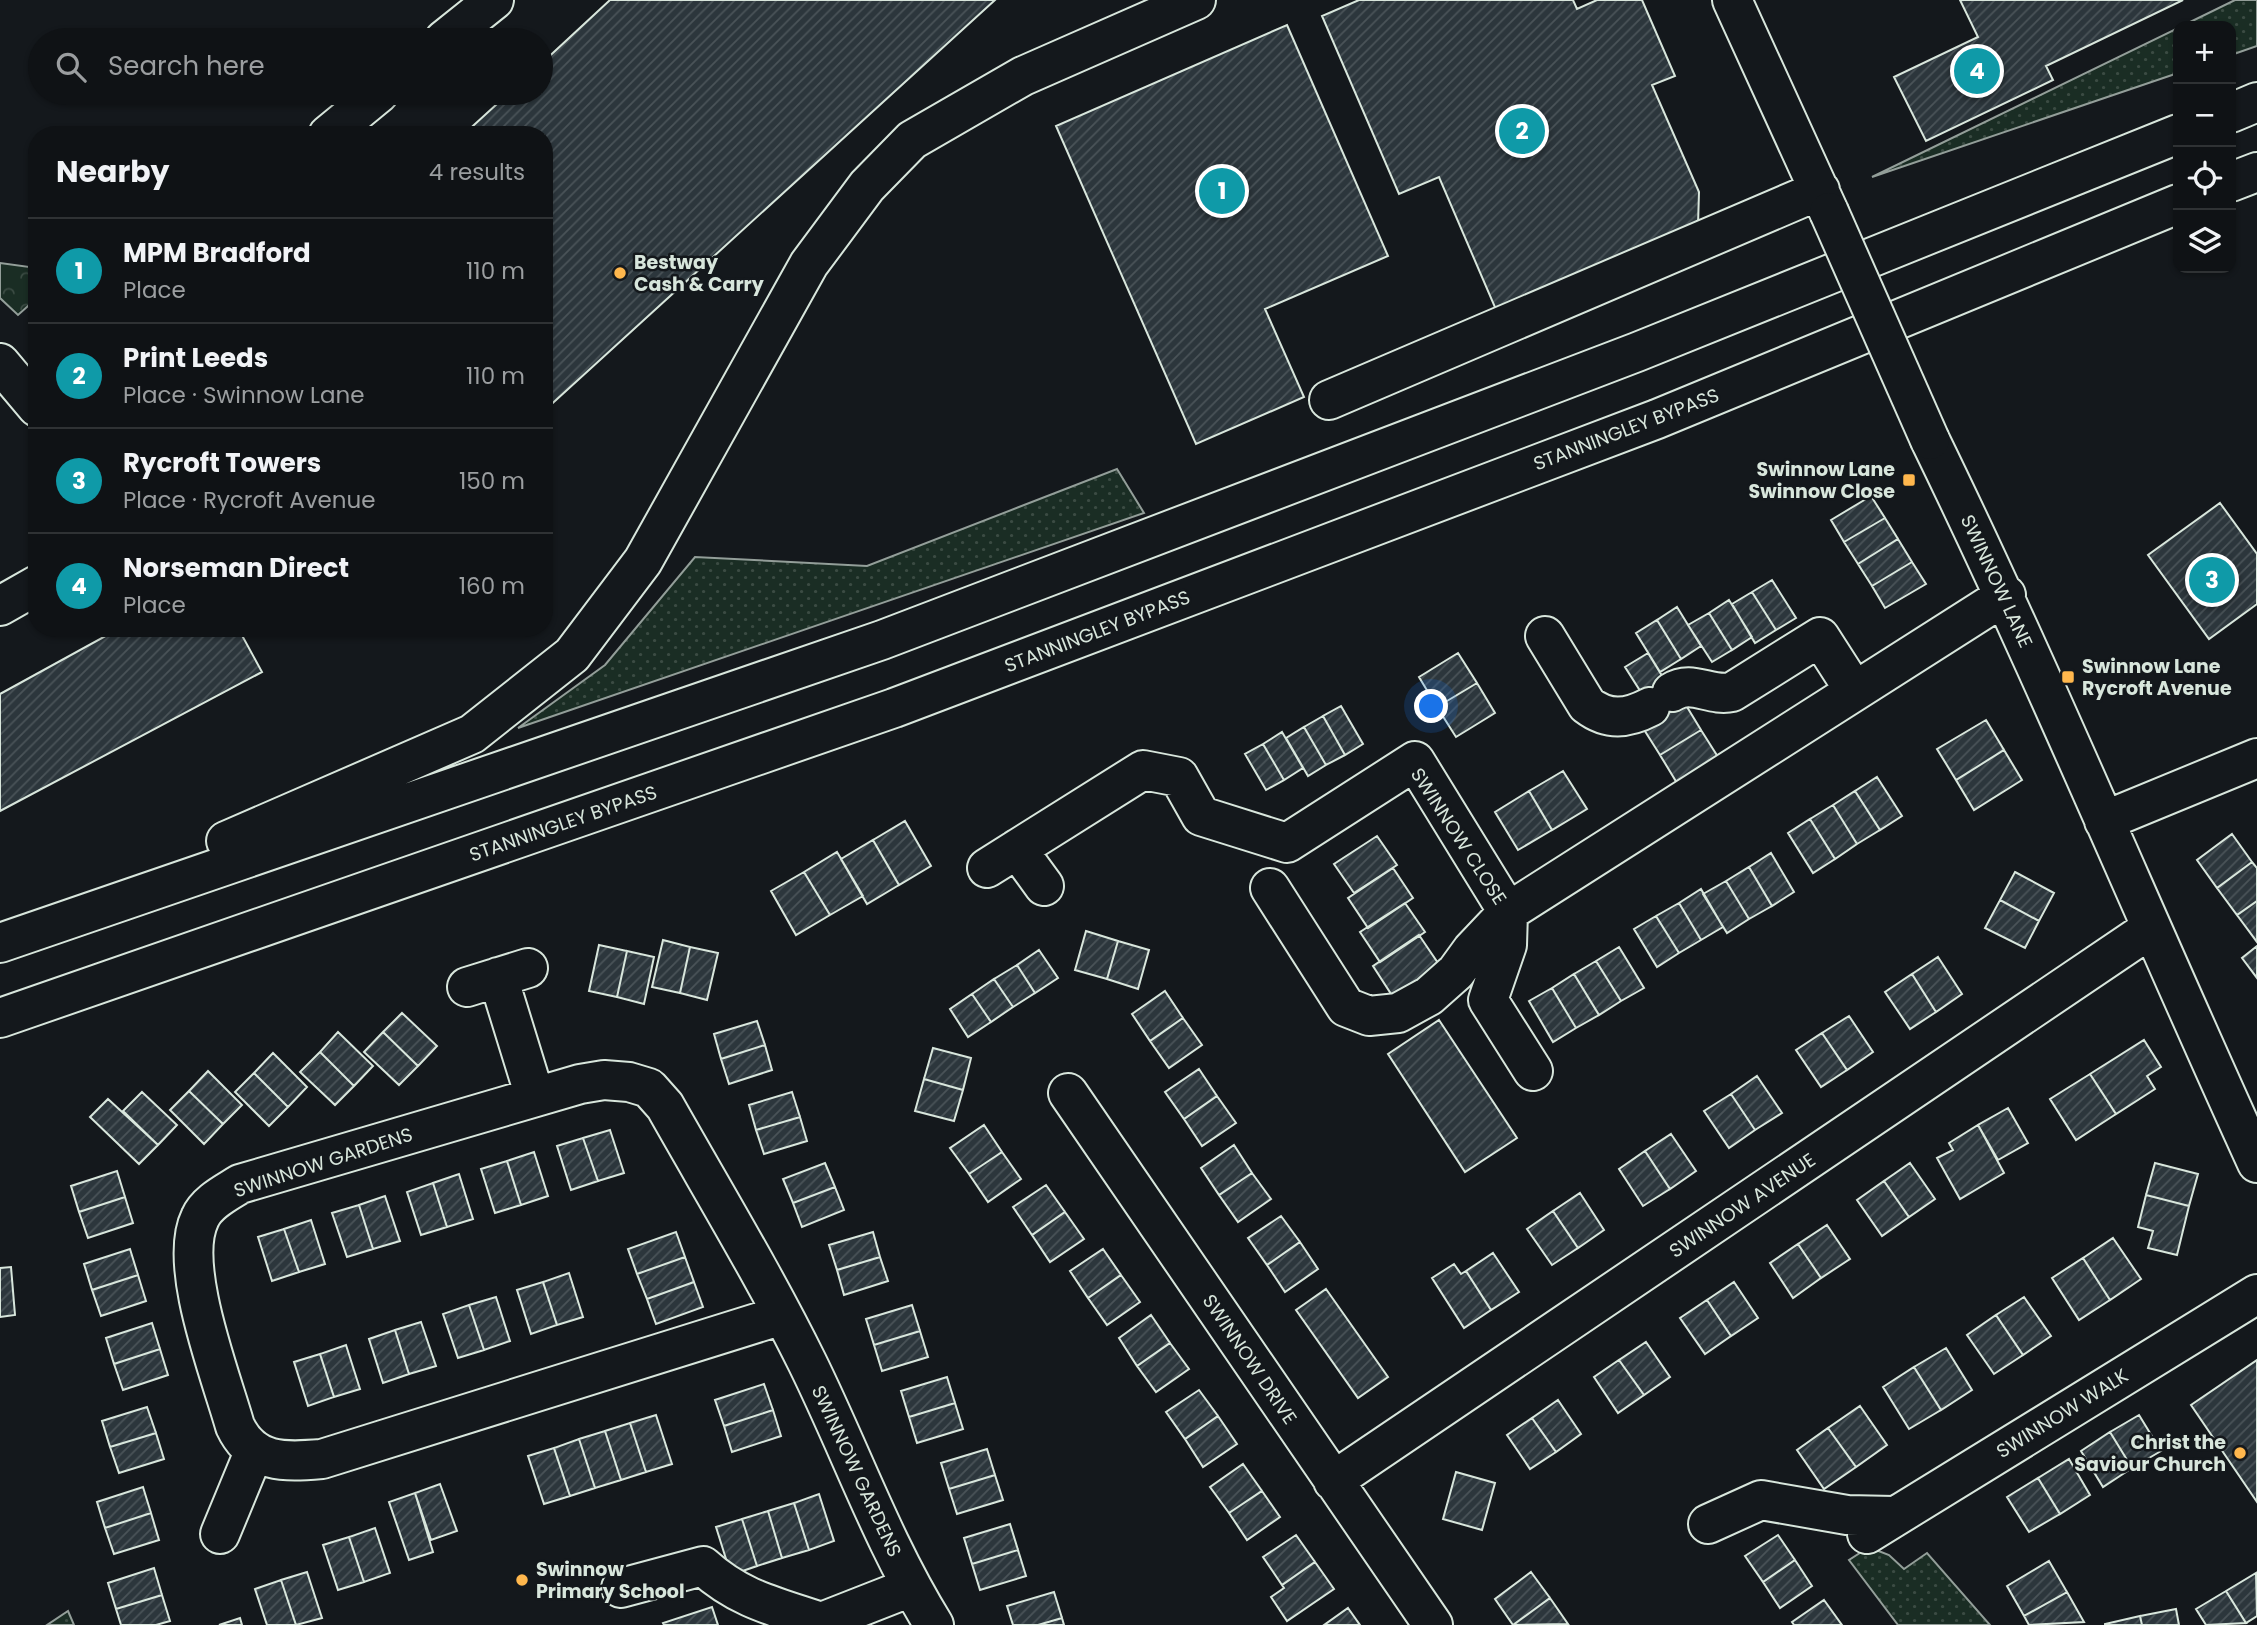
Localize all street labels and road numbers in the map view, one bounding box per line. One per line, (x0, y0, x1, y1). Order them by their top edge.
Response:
street label: STANNINGLEY BYPASS (1530, 382, 1723, 477)
street label: SWINNOW LANE (1954, 510, 2039, 652)
street label: STANNINGLEY BYPASS (1001, 584, 1194, 679)
street label: SWINNOW CLOSE (1404, 763, 1513, 910)
street label: STANNINGLEY BYPASS (466, 779, 661, 868)
street label: SWINNOW GARDENS (230, 1121, 416, 1204)
street label: SWINNOW AVENUE (1664, 1146, 1821, 1264)
street label: SWINNOW DRIVE (1196, 1289, 1303, 1430)
street label: SWINNOW WALK (1991, 1362, 2133, 1465)
street label: SWINNOW GARDENS (805, 1381, 908, 1561)

